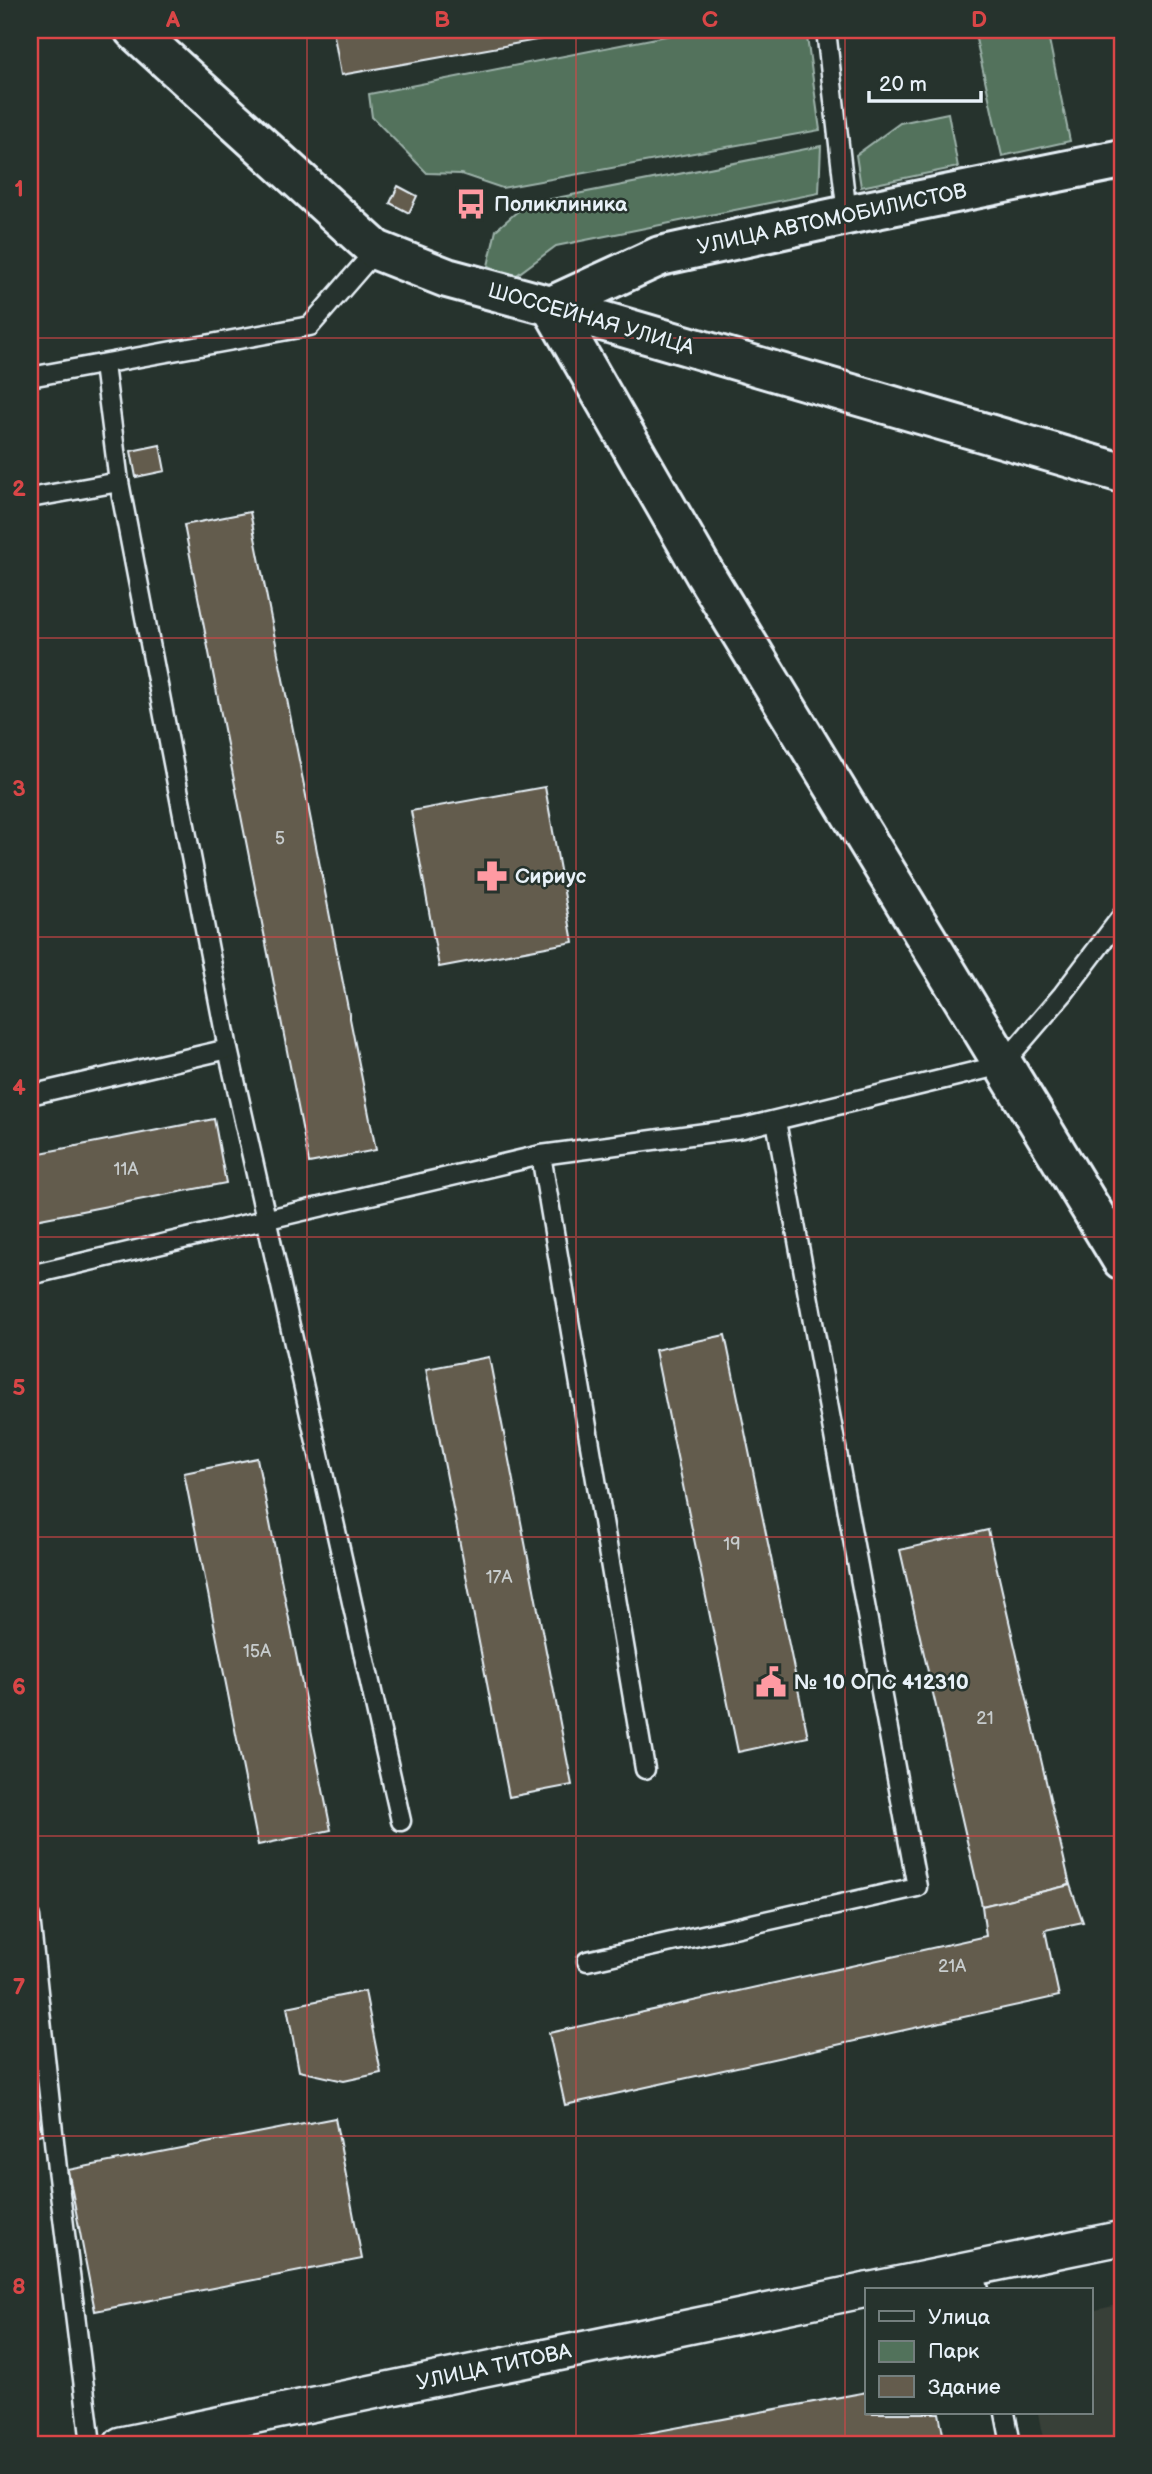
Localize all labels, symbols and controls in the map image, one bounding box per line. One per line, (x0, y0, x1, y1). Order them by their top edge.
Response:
text: A (165, 6, 181, 34)
text: B (434, 6, 450, 34)
text: C (702, 6, 718, 34)
text: D (971, 6, 987, 34)
scale bar (869, 60, 981, 104)
text: 20 m (879, 72, 927, 97)
text: 1 (14, 175, 24, 203)
street label: УЛИЦА АВТОМОБИЛИСТОВ (695, 178, 969, 260)
bus stop icon: Поликлиника (454, 187, 488, 221)
place label: Поликлиника (494, 192, 628, 217)
street label: ШОССЕЙНАЯ УЛИЦА (485, 278, 697, 360)
text: 2 (12, 475, 26, 503)
text: 3 (12, 775, 26, 803)
house number: 5 (275, 828, 285, 849)
pharmacy icon: Сириус (475, 859, 509, 893)
place label: Сириус (515, 864, 587, 889)
text: 4 (12, 1074, 26, 1102)
house number: 11А (114, 1159, 139, 1180)
text: 5 (12, 1374, 26, 1402)
house number: 19 (723, 1534, 741, 1555)
house number: 17А (486, 1567, 512, 1588)
house number: 15А (243, 1641, 271, 1662)
public building icon: № 10 ОПС 412310 (754, 1665, 788, 1699)
place label: № 10 ОПС 412310 (794, 1670, 969, 1695)
text: 6 (12, 1673, 26, 1701)
house number: 21 (976, 1708, 994, 1729)
house number: 21А (938, 1956, 966, 1977)
text: 7 (13, 1973, 26, 2001)
text: 8 (12, 2273, 26, 2301)
legend (865, 2288, 1092, 2414)
text: Улица (928, 2305, 991, 2330)
street label: УЛИЦА ТИТОВА (415, 2338, 574, 2396)
text: Парк (928, 2339, 979, 2364)
text: Здание (928, 2375, 1001, 2400)

